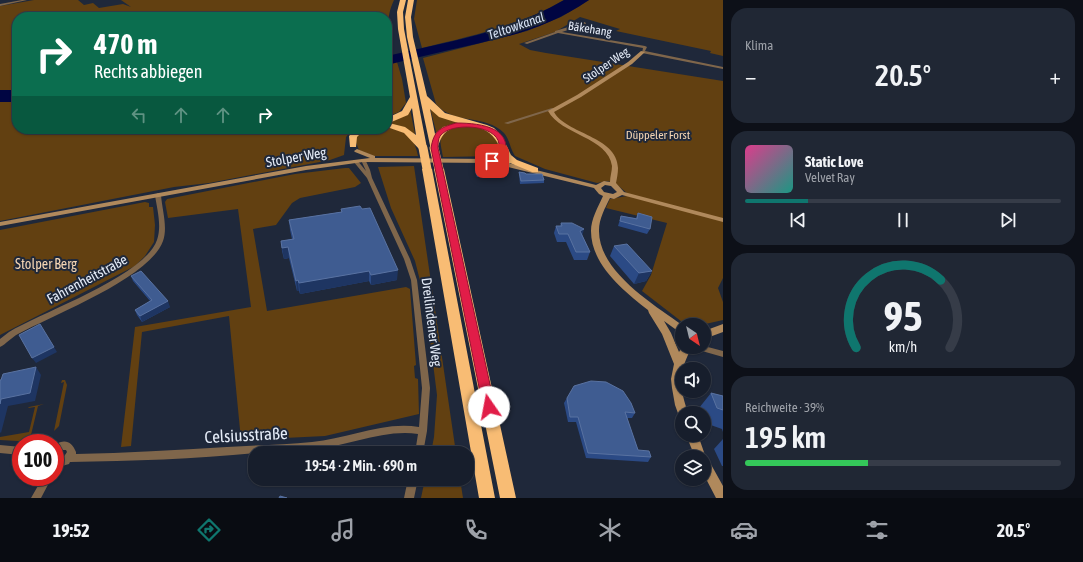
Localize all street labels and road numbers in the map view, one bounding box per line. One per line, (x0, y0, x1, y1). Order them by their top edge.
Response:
street label: Bäkehang (567, 19, 614, 39)
street label: Stolper Weg (580, 44, 632, 85)
street label: Stolper Weg (264, 144, 328, 170)
street label: Fahrenheitstraße (44, 251, 130, 307)
street label: Dreilindener Weg (419, 277, 445, 367)
street label: Celsiusstraße (204, 423, 288, 447)

